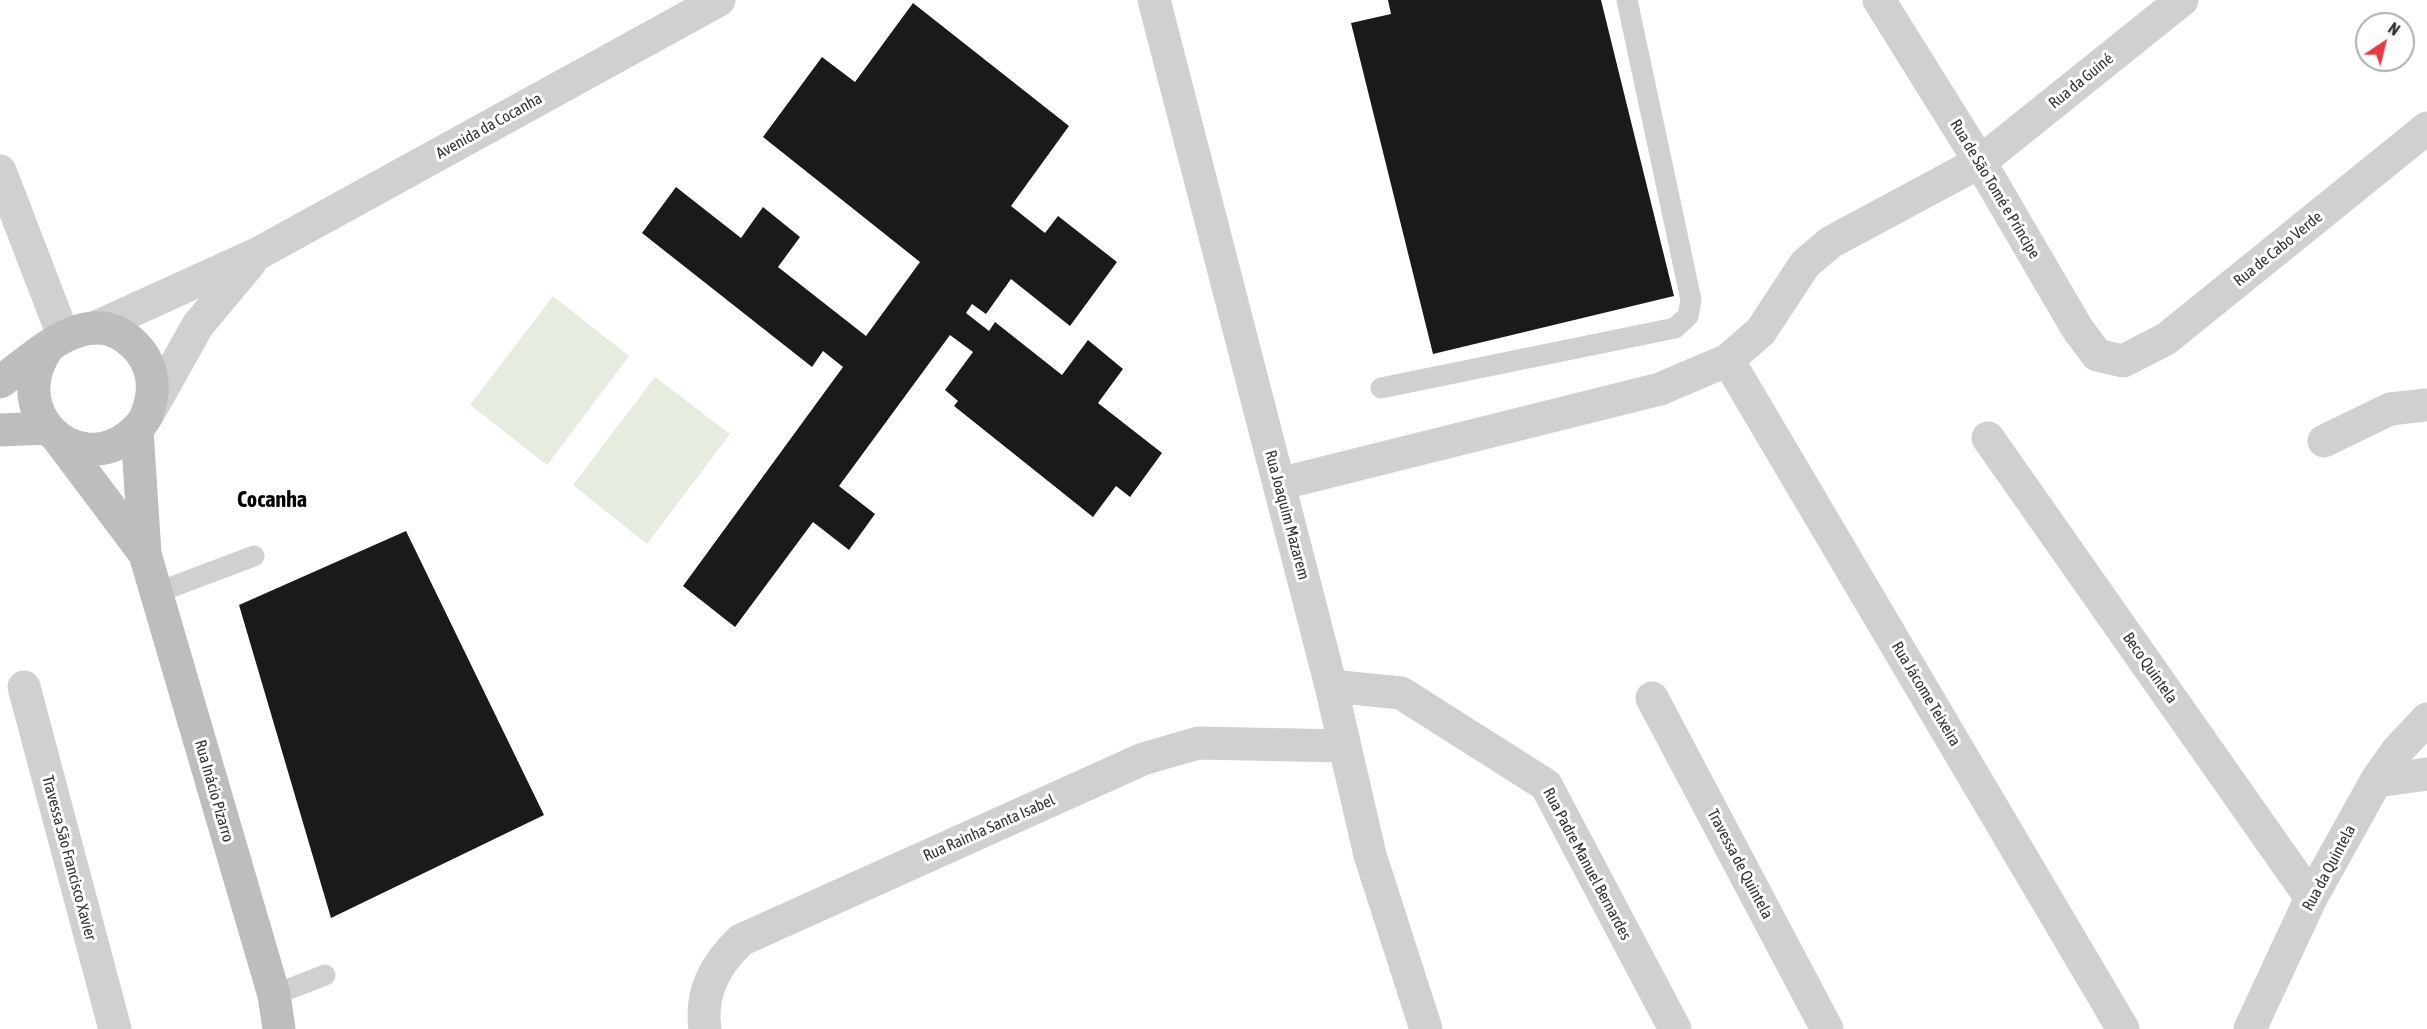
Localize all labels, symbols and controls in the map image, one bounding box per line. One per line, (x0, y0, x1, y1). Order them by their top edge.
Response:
north arrow (2355, 12, 2415, 72)
text: N (2385, 19, 2403, 39)
street label: Rua da Guiné (2045, 49, 2117, 113)
street label: Avenida da Cocanha (433, 89, 545, 163)
street label: Rua de São Tomé e Príncipe (1946, 116, 2044, 262)
street label: Rua de Cabo Verde (2230, 207, 2326, 291)
street label: Rua Joaquim Mazarem (1261, 448, 1313, 582)
district label: Cocanha (237, 487, 307, 513)
street label: Beco Quintela (2119, 629, 2181, 707)
street label: Rua Jácome Teixeira (1887, 638, 1965, 750)
street label: Rua Inácio Pizarro (190, 738, 238, 844)
street label: Travessa São Francisco Xavier (38, 773, 100, 943)
street label: Rua Padre Manuel Bernardes (1539, 785, 1635, 943)
street label: Rua Rainha Santa Isabel (920, 790, 1058, 866)
street label: Travessa de Quintela (1703, 806, 1777, 922)
street label: Rua da Quintela (2298, 822, 2360, 914)

